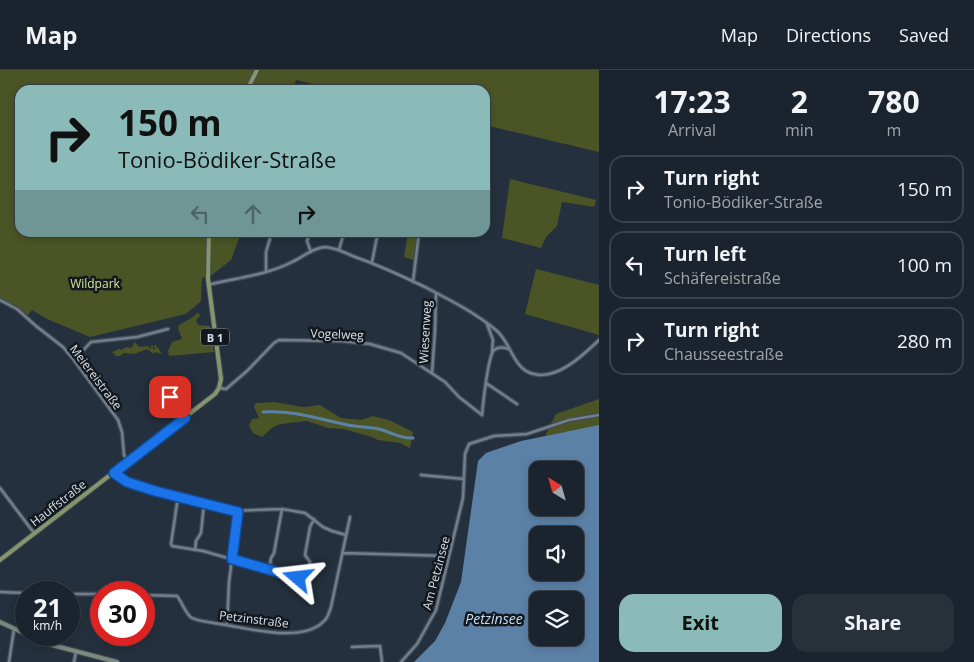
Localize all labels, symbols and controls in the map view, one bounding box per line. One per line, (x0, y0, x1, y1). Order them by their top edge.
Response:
text: Map (25, 18, 77, 51)
text: Map (721, 23, 758, 47)
text: Directions (786, 23, 871, 47)
text: Saved (899, 23, 949, 47)
text: 17:23 (653, 81, 731, 122)
text: 2 (791, 81, 808, 122)
text: 780 (868, 81, 920, 122)
text: 150 m (118, 99, 222, 146)
icon: right (35, 105, 100, 170)
text: Arrival (668, 119, 716, 141)
text: min (785, 119, 814, 141)
text: m (886, 119, 901, 141)
text: Tonio-Bödiker-Straße (118, 144, 336, 174)
text: Turn right (664, 165, 759, 191)
icon: right (621, 175, 649, 203)
text: 150 m (897, 176, 952, 202)
text: Tonio-Bödiker-Straße (664, 191, 823, 213)
icon: left (186, 200, 214, 228)
icon: ahead (239, 200, 267, 228)
icon: right (292, 200, 320, 228)
text: Turn left (664, 241, 746, 267)
icon: left (621, 251, 649, 279)
text: 100 m (897, 252, 952, 278)
text: Schäfereistraße (664, 267, 781, 289)
park label: Wildpark (70, 275, 121, 292)
street label: Wiesenweg (415, 300, 435, 364)
text: Turn right (664, 317, 759, 343)
street label: Vogelweg (310, 325, 364, 343)
icon: right (621, 327, 649, 355)
road number: B 1 (201, 328, 229, 346)
text: 280 m (897, 328, 952, 354)
street label: Meiereistraße (66, 341, 126, 413)
text: Chausseestraße (664, 343, 784, 365)
pin (149, 376, 191, 418)
icon: arrive (156, 383, 184, 411)
north arrow (529, 461, 584, 516)
map controls (529, 461, 584, 646)
street label: Hauffstraße (26, 476, 90, 530)
button: sound (529, 526, 584, 581)
street label: Am Petzinsee (418, 534, 454, 612)
position arrow (271, 551, 323, 603)
speed limit sign: 30 (90, 581, 155, 646)
text: 21 (33, 590, 62, 624)
button: layers (529, 591, 584, 646)
button: Exit (619, 594, 782, 652)
button: Share (792, 594, 954, 652)
street label: Petzinstraße (218, 606, 290, 632)
water label: Petzinsee (465, 609, 523, 628)
text: km/h (33, 617, 62, 634)

